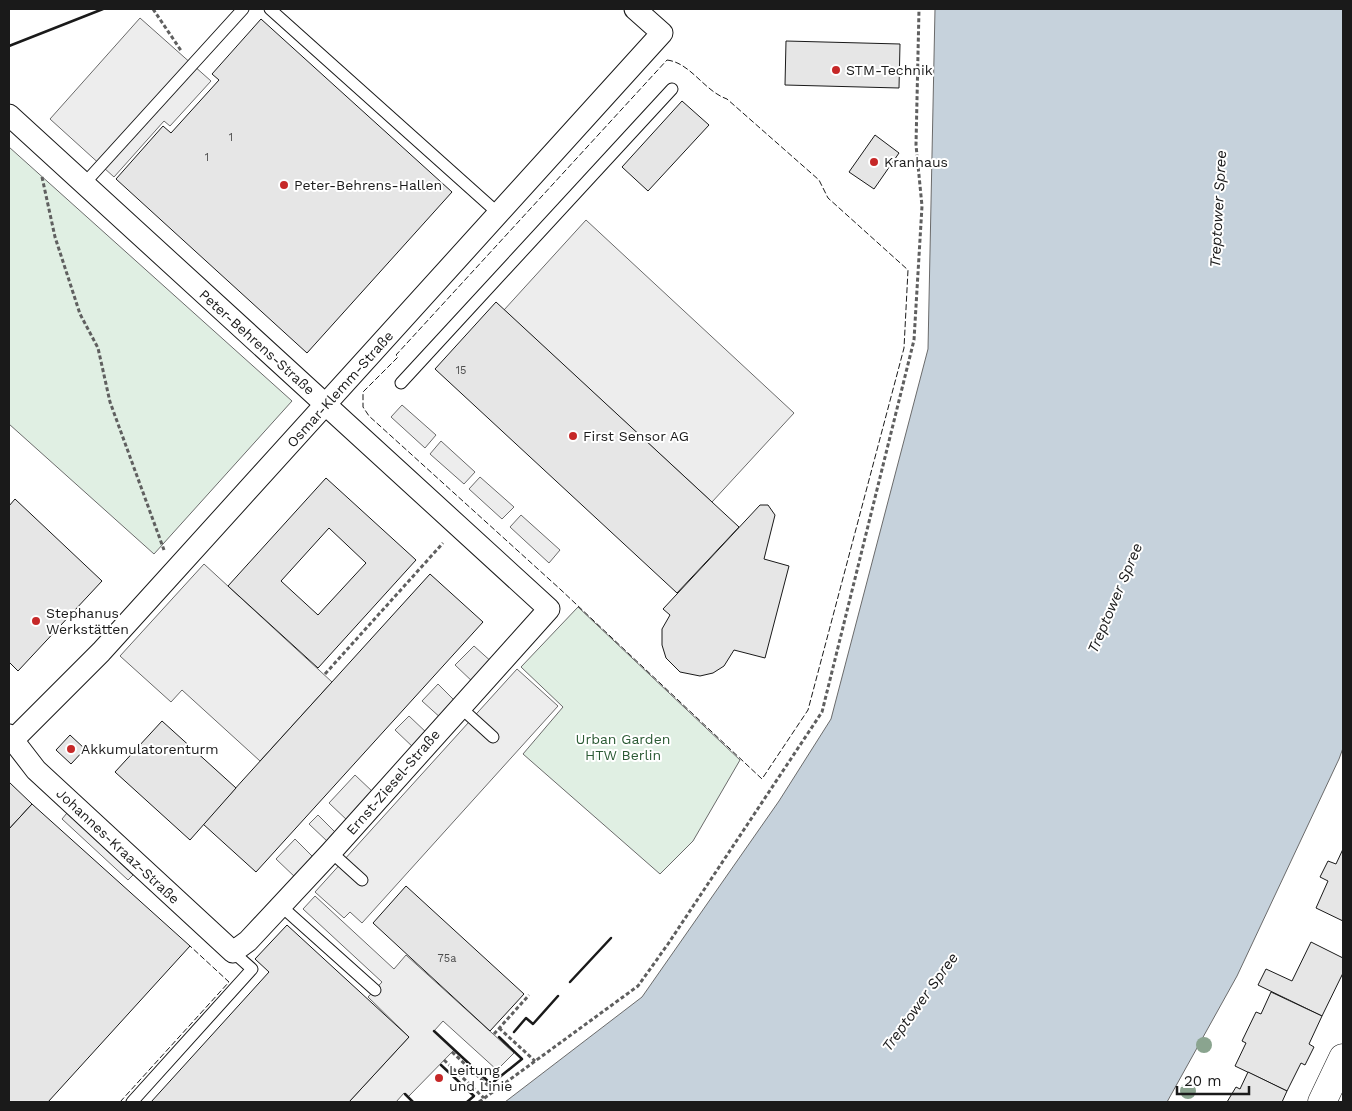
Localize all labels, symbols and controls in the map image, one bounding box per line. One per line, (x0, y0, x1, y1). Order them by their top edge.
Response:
place label: STM-Technik (846, 62, 933, 78)
marker: STM-Technik (830, 64, 842, 76)
house number: 1 (229, 131, 233, 144)
water label: Treptower Spree (1206, 150, 1230, 268)
house number: 1 (205, 151, 209, 164)
place label: Kranhaus (884, 154, 948, 170)
marker: Kranhaus (868, 156, 880, 168)
place label: Peter-Behrens-Hallen (294, 177, 442, 193)
marker: Peter-Behrens-Hallen (278, 179, 290, 191)
street label: Peter-Behrens-Straße (196, 286, 318, 398)
street label: Osmar-Klemm-Straße (284, 328, 396, 450)
house number: 15 (456, 364, 466, 377)
place label: First Sensor AG (583, 428, 689, 444)
marker: First Sensor AG (567, 430, 579, 442)
water label: Treptower Spree (1084, 540, 1146, 656)
place label: Stephanus Werkstätten (46, 605, 129, 637)
marker: Stephanus Werkstätten (30, 615, 42, 627)
street label: Ernst-Ziesel-Straße (343, 726, 443, 838)
park label: Urban Garden HTW Berlin (576, 731, 670, 763)
place label: Akkumulatorenturm (81, 741, 219, 757)
marker: Akkumulatorenturm (65, 743, 77, 755)
street label: Johannes-Kraaz-Straße (53, 785, 183, 907)
water label: Treptower Spree (878, 949, 962, 1055)
house number: 75a (438, 952, 456, 965)
place label: Leitung und Linie (449, 1062, 512, 1094)
scale bar (1177, 1064, 1250, 1096)
marker: Leitung und Linie (433, 1072, 445, 1084)
text: 20 m (1184, 1072, 1222, 1090)

